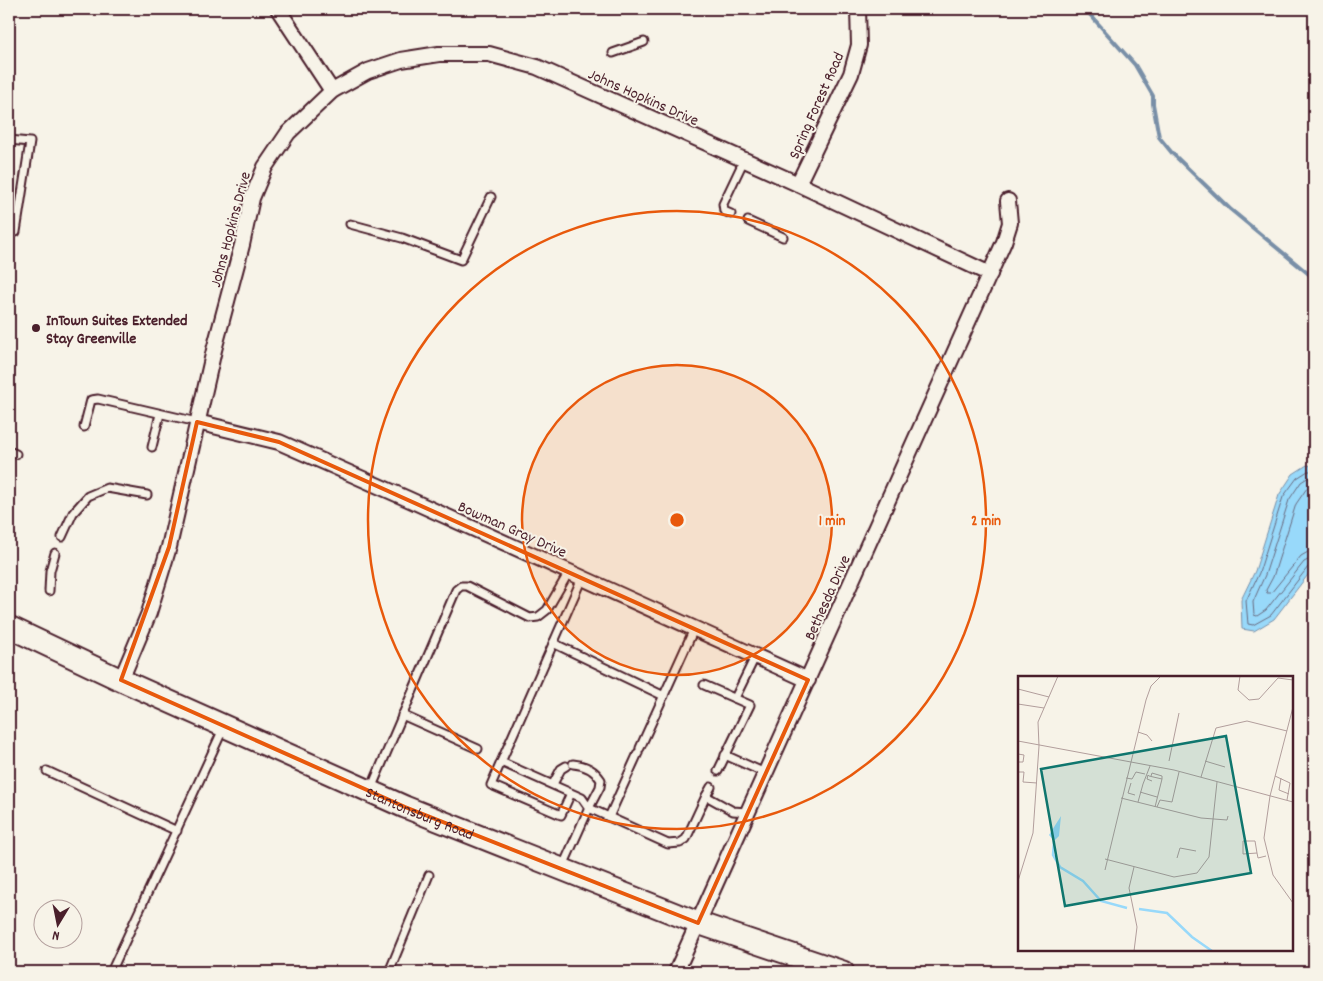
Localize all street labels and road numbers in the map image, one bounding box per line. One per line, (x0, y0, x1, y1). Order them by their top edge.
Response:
street label: Spring Forest Road (783, 49, 851, 163)
street label: Johns Hopkins Drive (584, 64, 702, 133)
street label: Johns Hopkins Drive (205, 169, 258, 290)
street label: Bowman Gray Drive (454, 496, 570, 565)
street label: Bethesda Drive (799, 552, 857, 644)
street label: Stantonsburg Road (361, 782, 477, 847)

